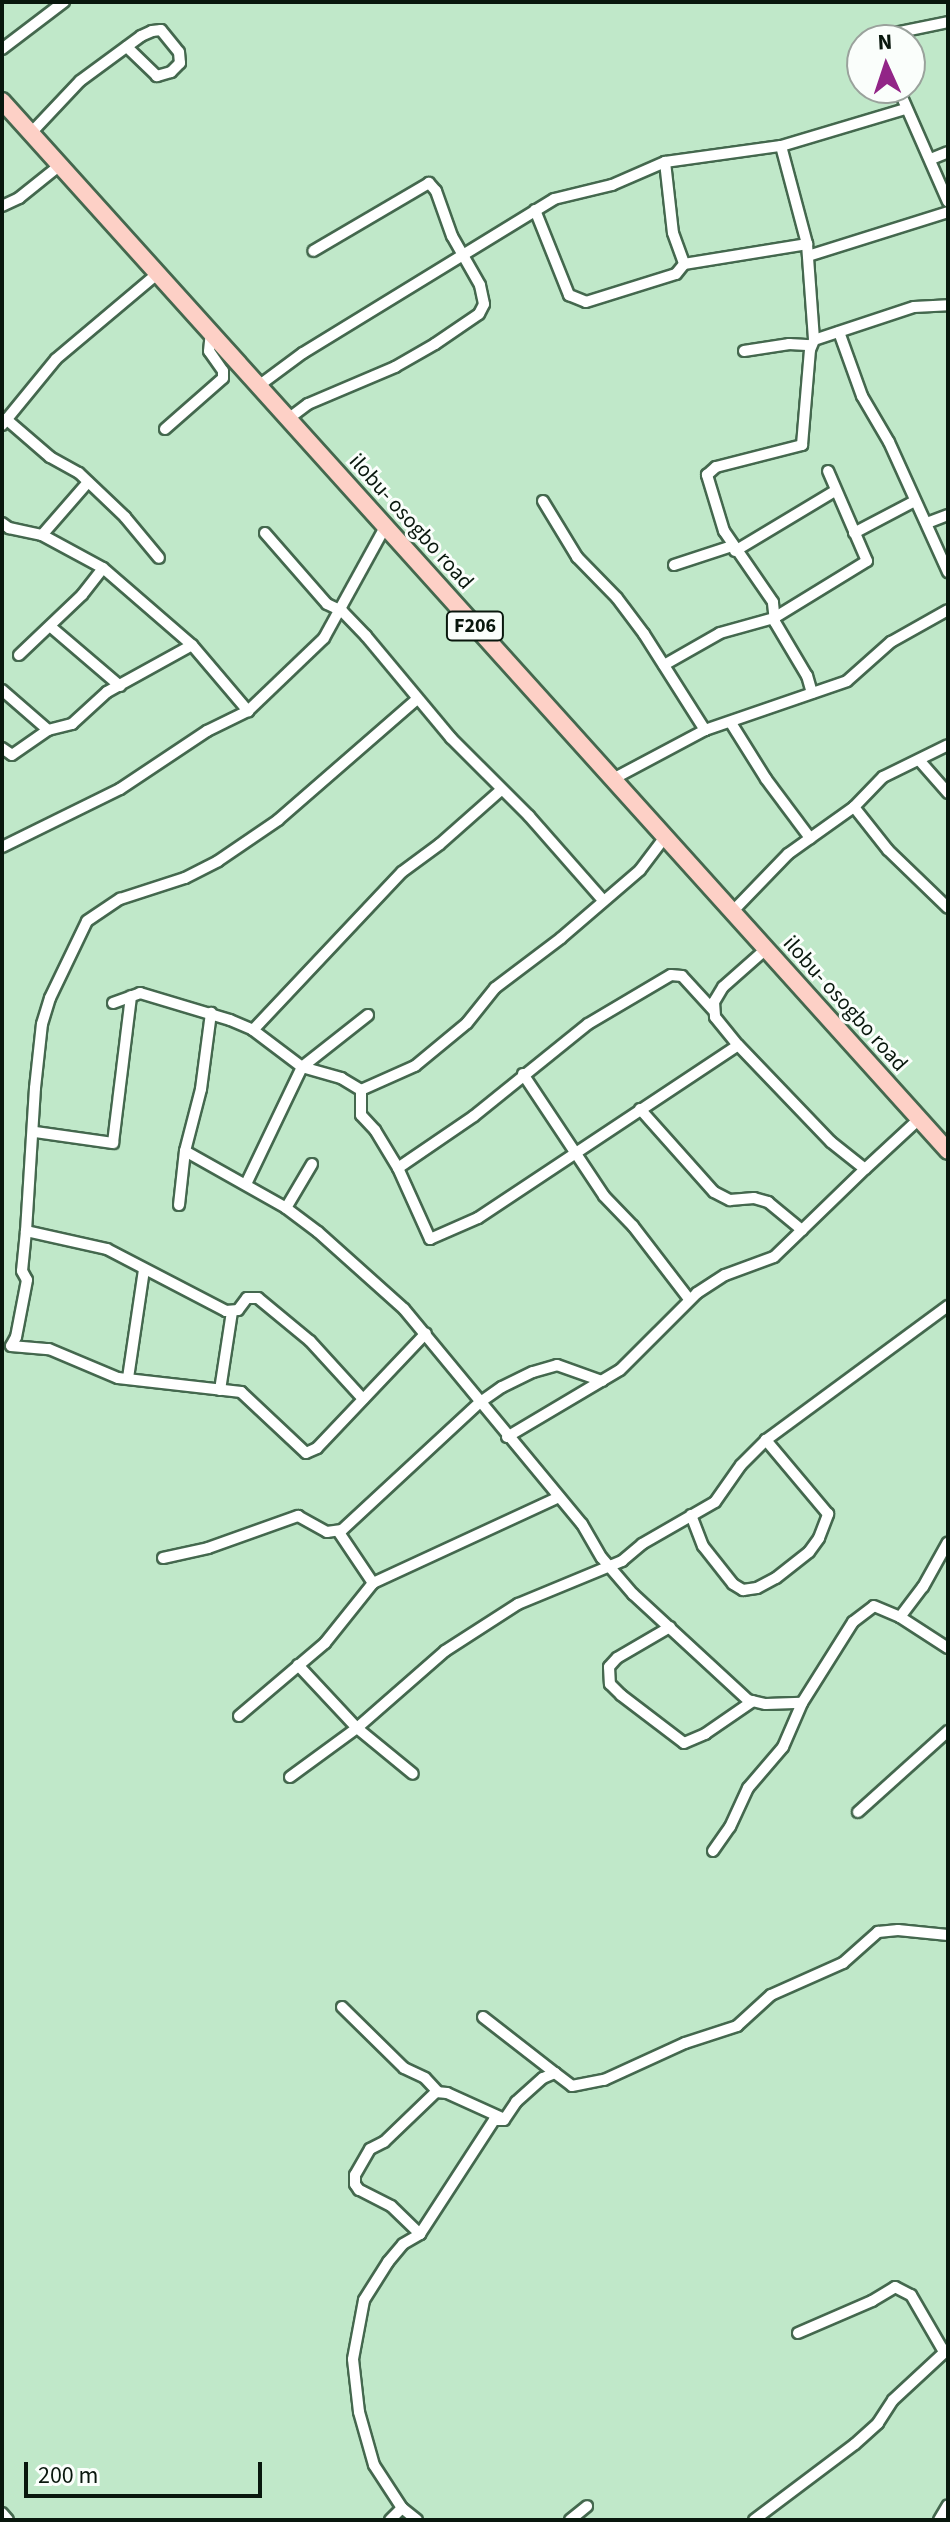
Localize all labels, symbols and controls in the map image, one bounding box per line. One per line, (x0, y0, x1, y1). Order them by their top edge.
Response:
north arrow (846, 24, 926, 104)
text: N (877, 26, 893, 58)
street label: ilobu- osogbo road (343, 449, 479, 595)
road number: F206 (445, 610, 505, 642)
street label: ilobu- osogbo road (777, 931, 913, 1077)
scale bar (28, 2446, 266, 2496)
text: 200 m (38, 2458, 98, 2493)

